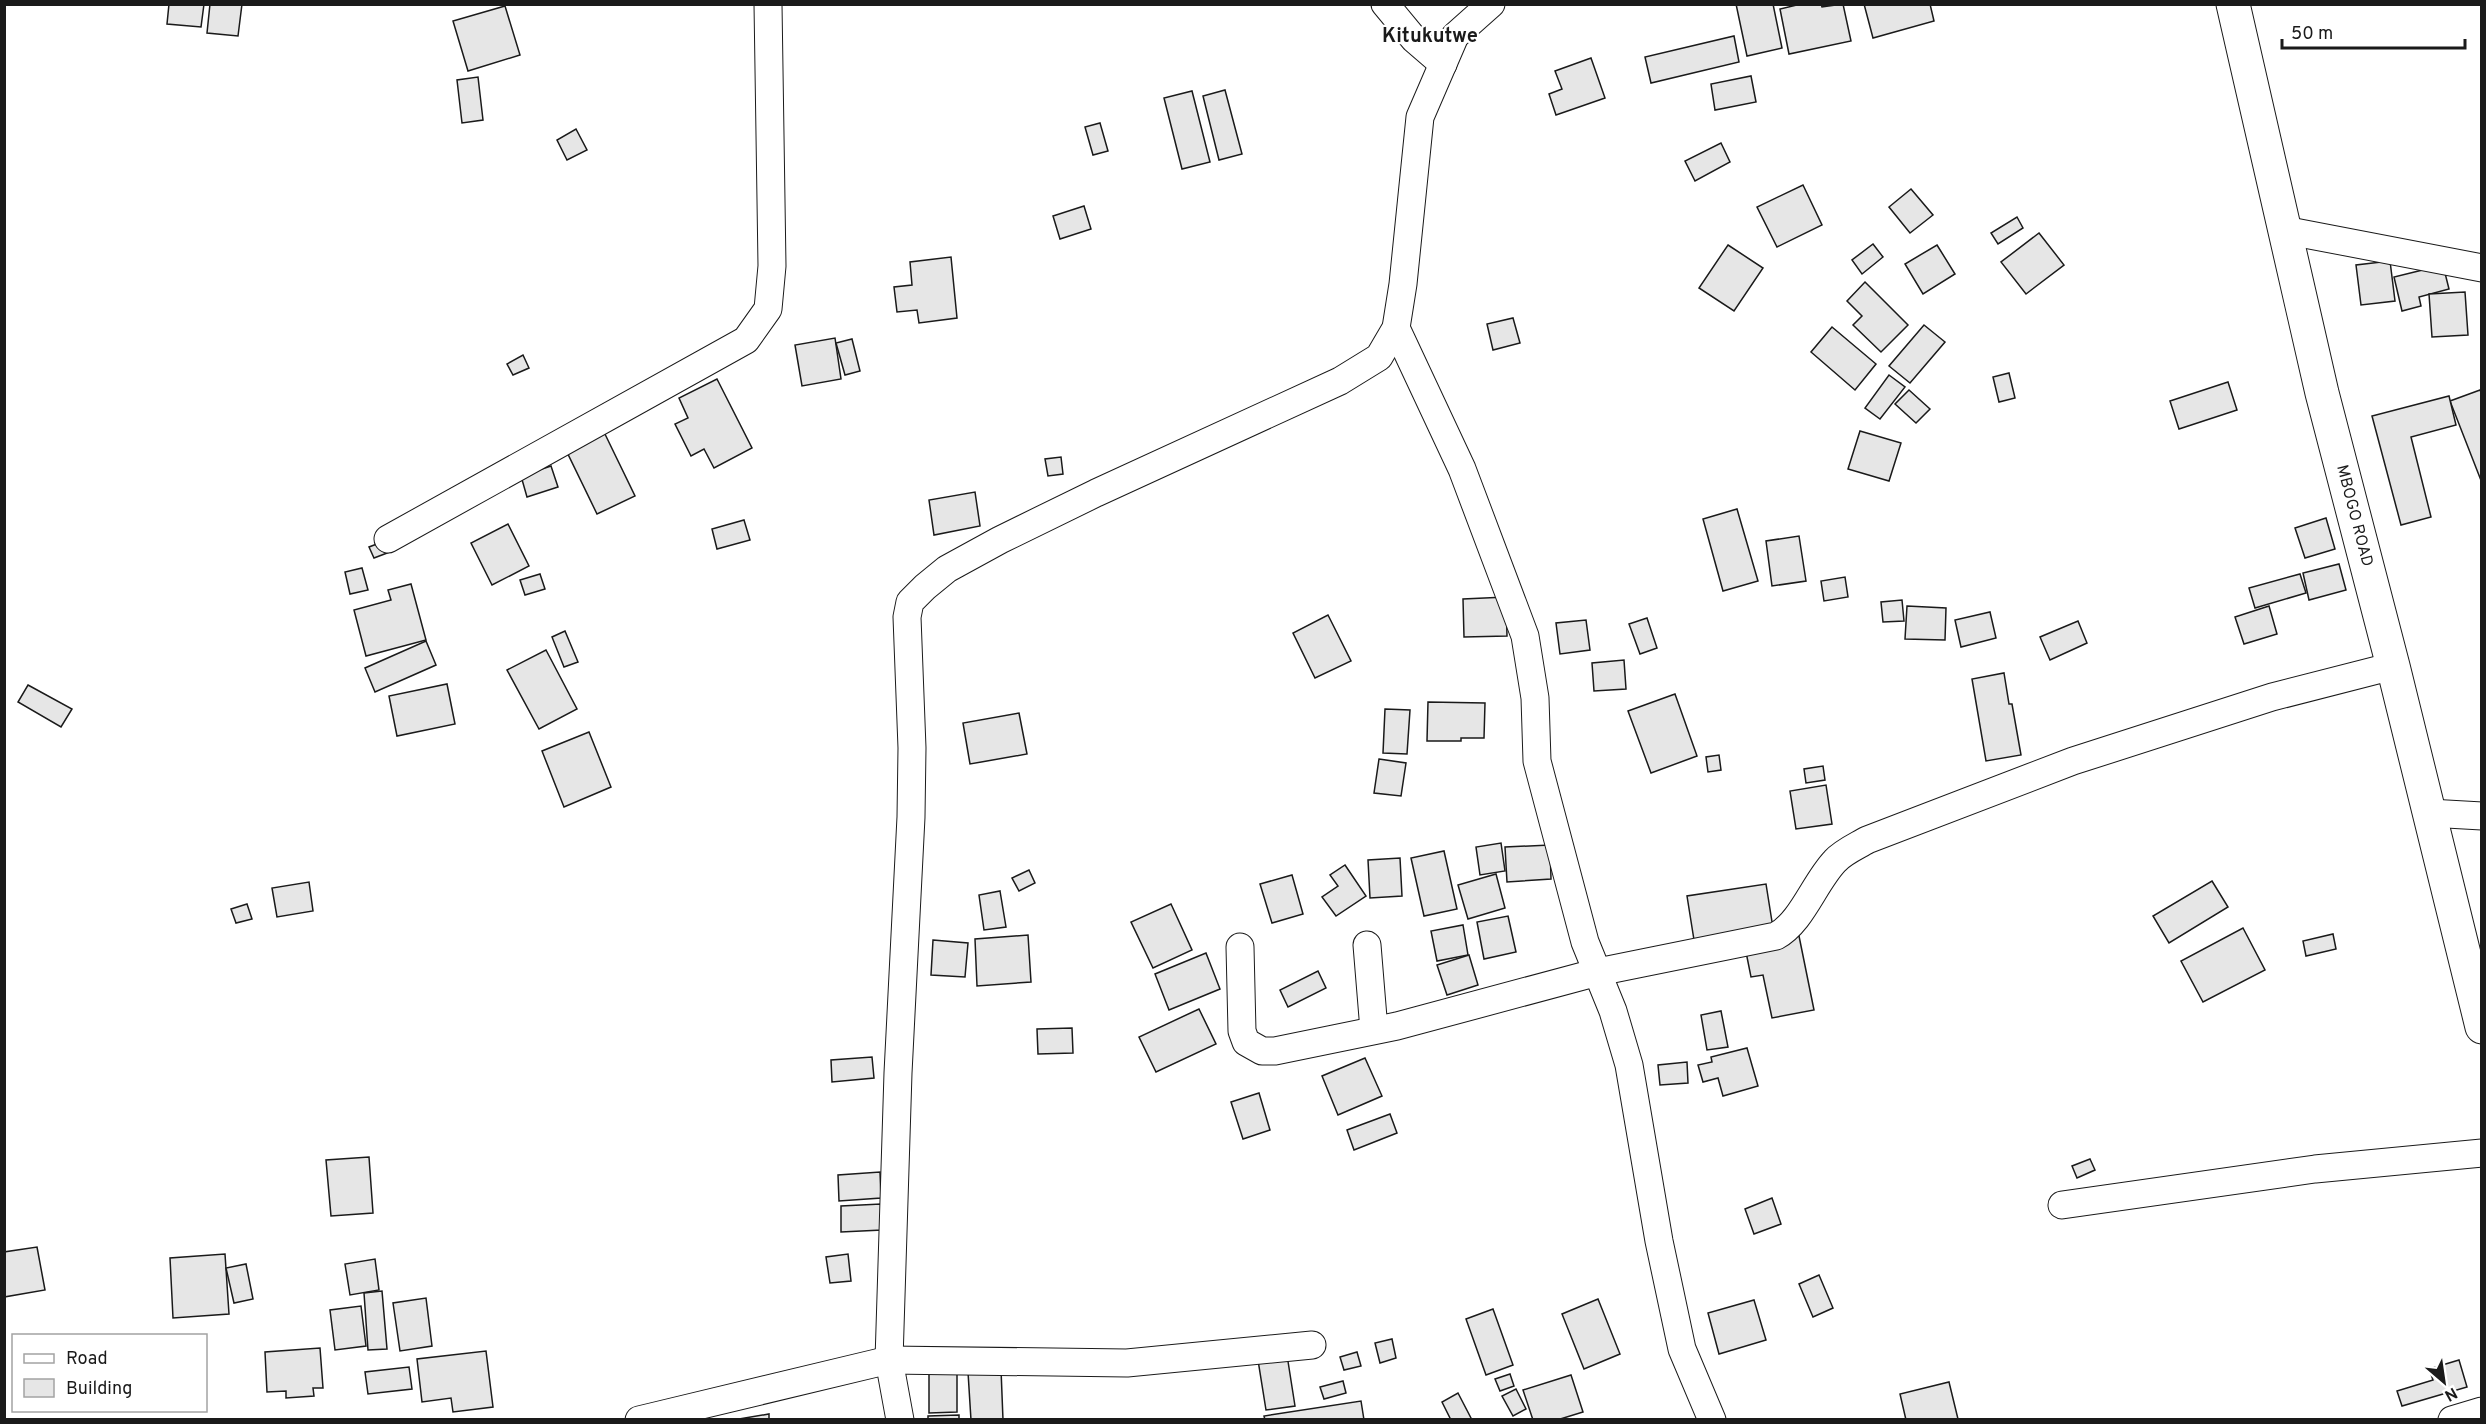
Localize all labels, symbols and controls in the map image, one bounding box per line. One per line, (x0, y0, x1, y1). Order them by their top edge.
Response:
scale bar (2282, 12, 2465, 50)
text: 50 m (2291, 23, 2333, 46)
district label: Kitukutwe (1382, 24, 1478, 50)
street label: MBOGO ROAD (2331, 463, 2377, 569)
legend (12, 1334, 207, 1412)
text: Road (66, 1348, 108, 1371)
north arrow (2414, 1352, 2474, 1412)
text: Building (66, 1378, 132, 1401)
text: N (2440, 1382, 2460, 1405)

